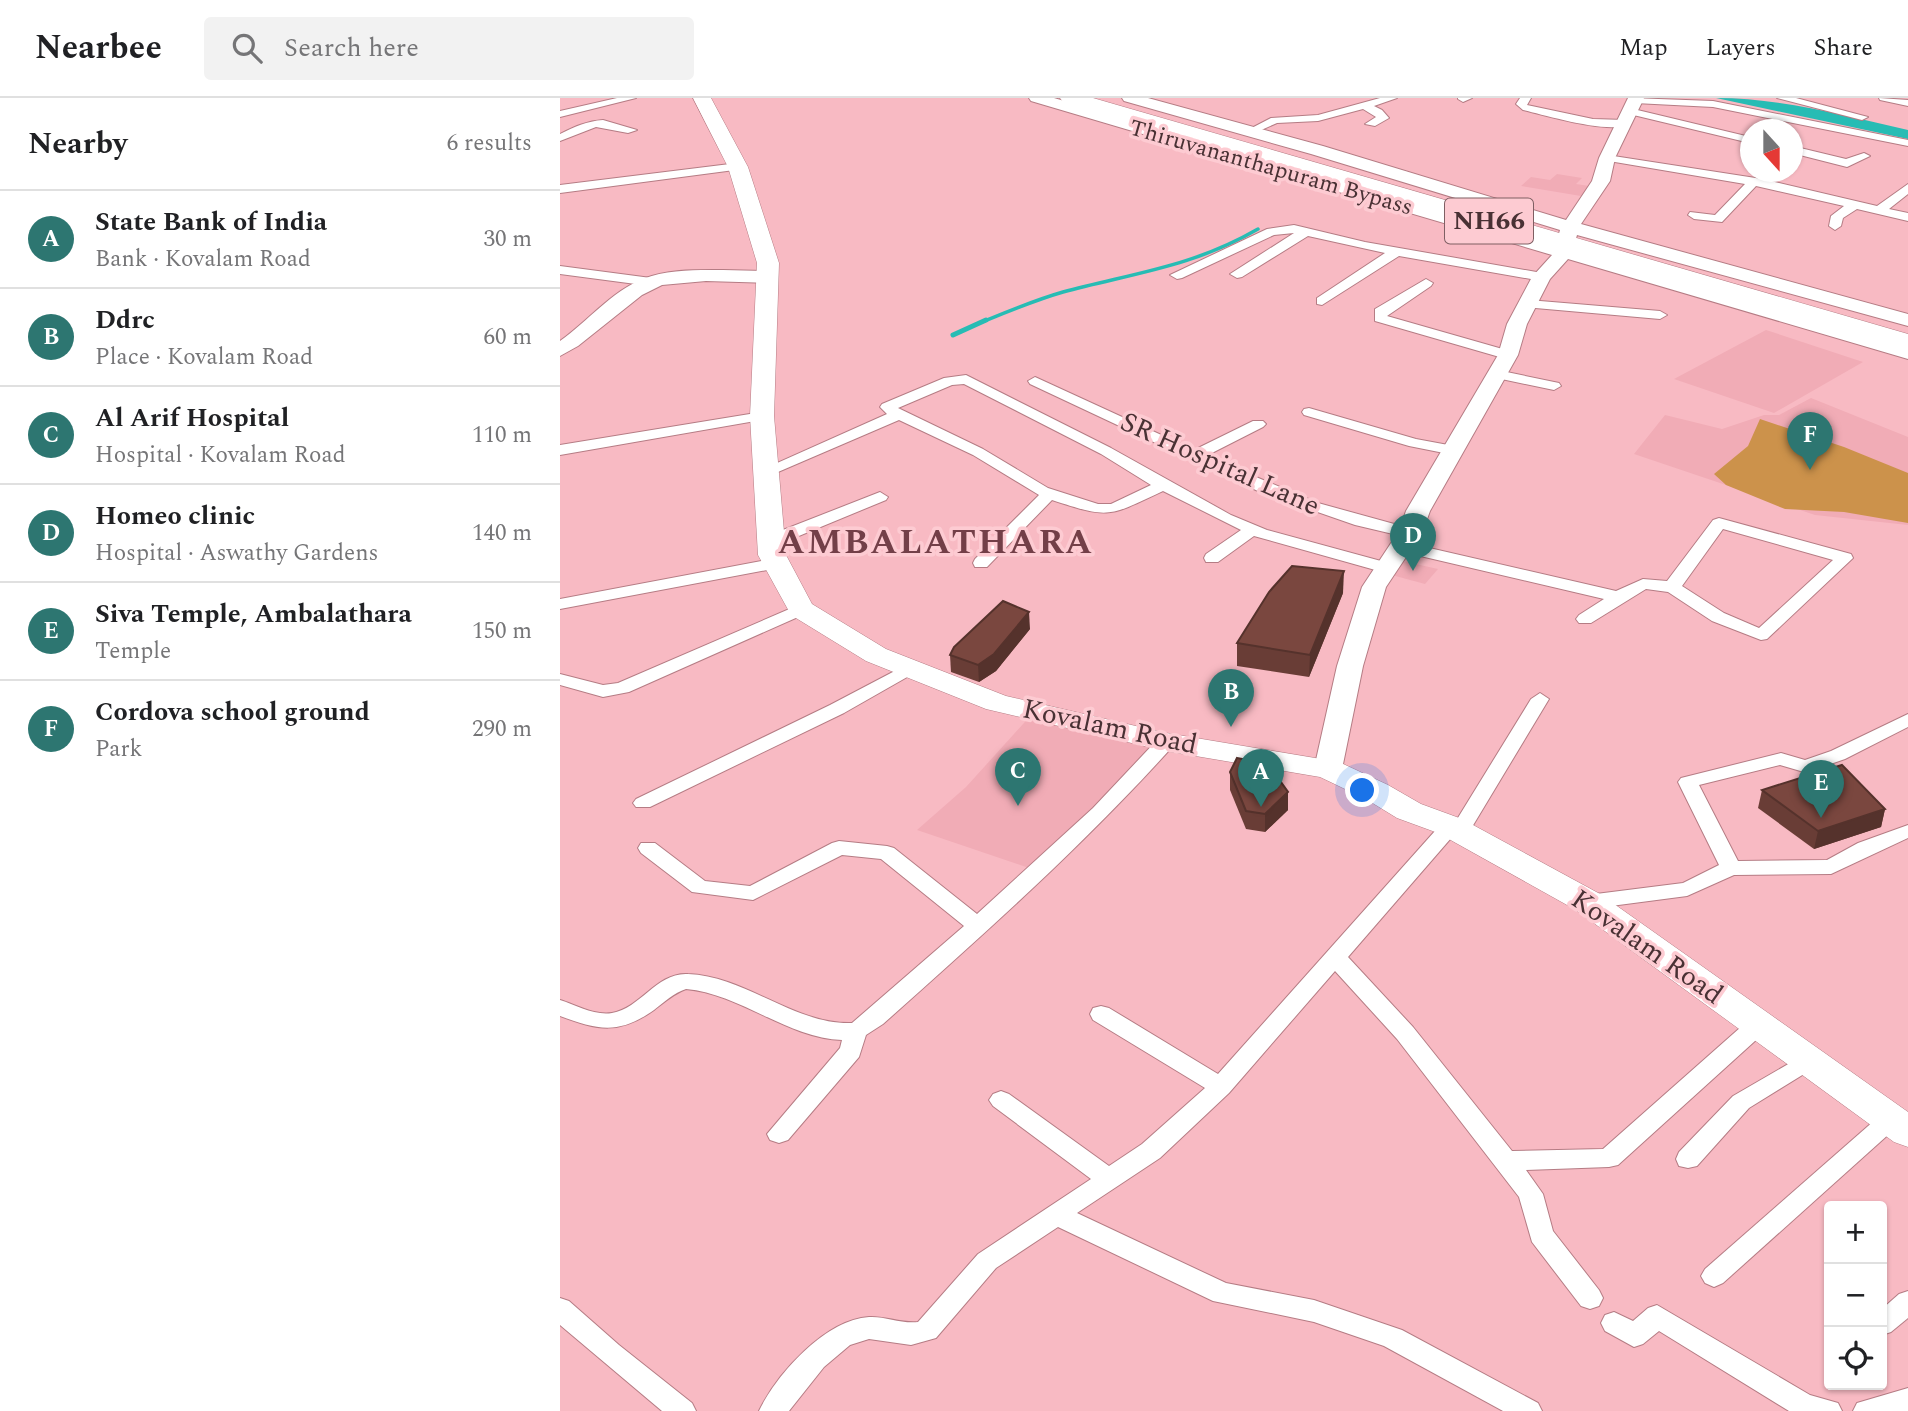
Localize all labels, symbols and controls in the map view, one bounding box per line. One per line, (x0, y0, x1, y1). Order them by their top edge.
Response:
search box (204, 17, 694, 80)
text: Nearbee (35, 23, 162, 73)
text: Search here (284, 28, 419, 68)
icon: search (228, 29, 266, 67)
text: Map (1619, 30, 1668, 66)
text: Layers (1706, 30, 1776, 66)
text: Share (1814, 30, 1873, 66)
street label: Thiruvananthapuram Bypass (1125, 111, 1417, 225)
north arrow (1740, 119, 1803, 182)
text: Nearby (28, 121, 127, 167)
text: 6 results (447, 126, 532, 161)
road number: NH66 (1445, 198, 1533, 244)
text: State Bank of India (95, 202, 327, 242)
text: A (42, 222, 60, 257)
text: 30 m (483, 222, 532, 257)
text: Bank · Kovalam Road (95, 242, 311, 277)
text: Ddrc (95, 300, 155, 340)
text: B (43, 320, 59, 355)
text: 60 m (483, 320, 532, 355)
text: Place · Kovalam Road (95, 340, 313, 375)
text: Al Arif Hospital (95, 398, 289, 438)
street label: SR Hospital Lane (1113, 401, 1327, 527)
pin: F (1787, 412, 1833, 470)
text: C (43, 418, 59, 453)
text: 110 m (472, 418, 532, 453)
text: Hospital · Kovalam Road (95, 438, 346, 473)
text: Homeo clinic (95, 496, 255, 536)
pin: D (1390, 513, 1436, 571)
text: D (42, 516, 60, 551)
text: 140 m (472, 516, 532, 551)
district label: AMBALATHARA (778, 516, 1094, 569)
text: Hospital · Aswathy Gardens (95, 536, 378, 571)
text: Siva Temple, Ambalathara (95, 594, 412, 634)
text: E (43, 614, 59, 649)
text: 150 m (472, 614, 532, 649)
text: Temple (95, 634, 171, 669)
pin: B (1208, 669, 1254, 727)
street label: Kovalam Road (1019, 687, 1201, 767)
text: Cordova school ground (95, 692, 370, 732)
text: F (44, 712, 58, 747)
text: 290 m (472, 712, 532, 747)
text: Park (95, 732, 142, 767)
pin: C (995, 748, 1041, 806)
pin: A (1238, 749, 1284, 807)
pin: E (1798, 760, 1844, 818)
your location (1345, 773, 1379, 807)
street label: Kovalam Road (1562, 878, 1732, 1016)
map controls (1824, 1201, 1887, 1390)
button: + (1824, 1201, 1887, 1264)
button: − (1824, 1264, 1887, 1327)
button: locate (1824, 1327, 1887, 1390)

